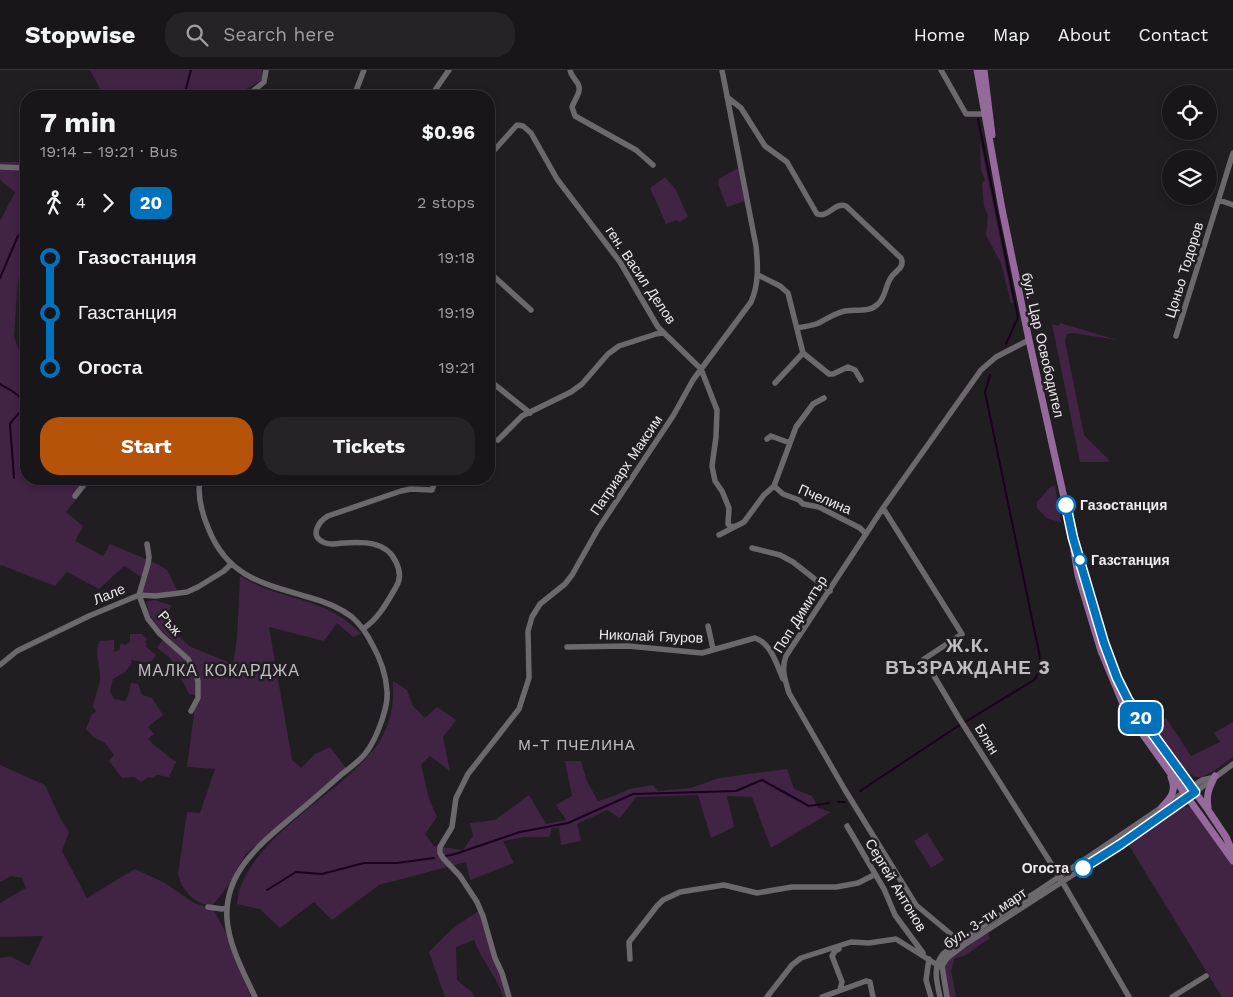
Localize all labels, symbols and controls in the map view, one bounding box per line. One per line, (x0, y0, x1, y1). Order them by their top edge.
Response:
search box (165, 12, 515, 57)
text: Stopwise (25, 21, 135, 49)
icon: search (183, 21, 211, 49)
text: Search here (223, 23, 335, 46)
text: Home (914, 24, 965, 45)
text: Map (993, 24, 1030, 45)
text: About (1058, 24, 1110, 45)
text: Contact (1138, 24, 1208, 45)
map controls (1162, 85, 1217, 205)
button: locate (1162, 85, 1217, 140)
text: 7 min (40, 106, 116, 139)
text: $0.96 (422, 121, 475, 144)
text: 19:14 – 19:21 · Bus (40, 142, 178, 161)
button: layers (1162, 150, 1217, 205)
icon: walk (40, 189, 68, 217)
icon: forward (94, 189, 122, 217)
text: 20 (140, 192, 162, 213)
text: 4 (76, 193, 86, 212)
text: 2 stops (417, 193, 475, 212)
street label: Цоньо Тодоров (1162, 220, 1206, 320)
street label: ген. Васил Делов (602, 223, 680, 327)
text: Газoстанция (78, 246, 197, 269)
text: 19:18 (438, 248, 475, 267)
street label: бул. Цар Освободител (1019, 271, 1067, 419)
text: Газстанция (78, 301, 177, 324)
text: 19:19 (438, 303, 475, 322)
text: Огоста (78, 356, 142, 379)
text: 19:21 (439, 358, 475, 377)
street label: Патриарх Максим (587, 412, 665, 518)
button: Start (40, 417, 253, 475)
button: Tickets (263, 417, 475, 475)
street label: Пчелина (796, 481, 854, 517)
marker: Газoстанция (1056, 495, 1076, 515)
place label: Газoстанция (1080, 497, 1167, 513)
place label: Газстанция (1091, 552, 1170, 568)
marker: Газстанция (1073, 553, 1087, 567)
street label: Поп Димитър (770, 572, 830, 656)
street label: Лале (91, 580, 127, 608)
street label: Ръж (155, 607, 185, 639)
street label: Николай Гяуров (599, 626, 703, 646)
district label: Ж.К. ВЪЗРАЖДАНЕ 3 (885, 634, 1051, 679)
district label: МАЛКА КОКАРДЖА (138, 661, 300, 680)
line badge: 20 (1118, 702, 1164, 734)
text: 20 (1130, 707, 1152, 728)
street label: Блян (972, 721, 1002, 757)
district label: М-Т ПЧЕЛИНА (518, 736, 636, 754)
street label: Сергей Антонов (862, 836, 930, 934)
marker: Огоста (1073, 858, 1093, 878)
place label: Огоста (1022, 860, 1069, 876)
street label: бул. 3-ти март (940, 884, 1030, 952)

